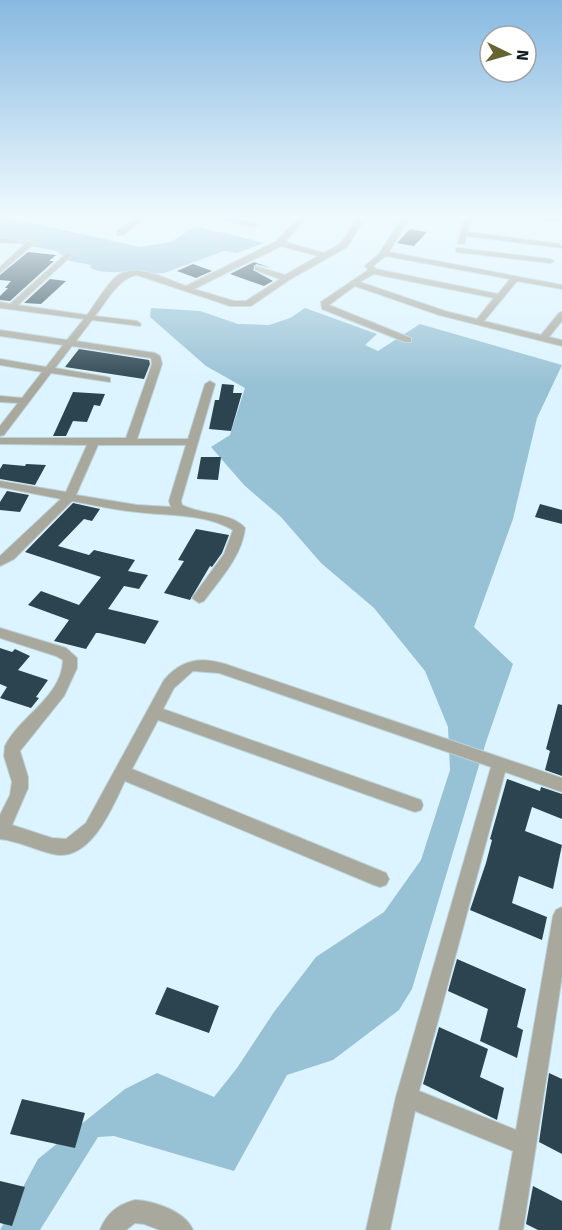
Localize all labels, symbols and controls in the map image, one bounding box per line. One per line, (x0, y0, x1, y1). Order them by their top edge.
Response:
north arrow (478, 24, 538, 84)
text: N (513, 49, 532, 61)

